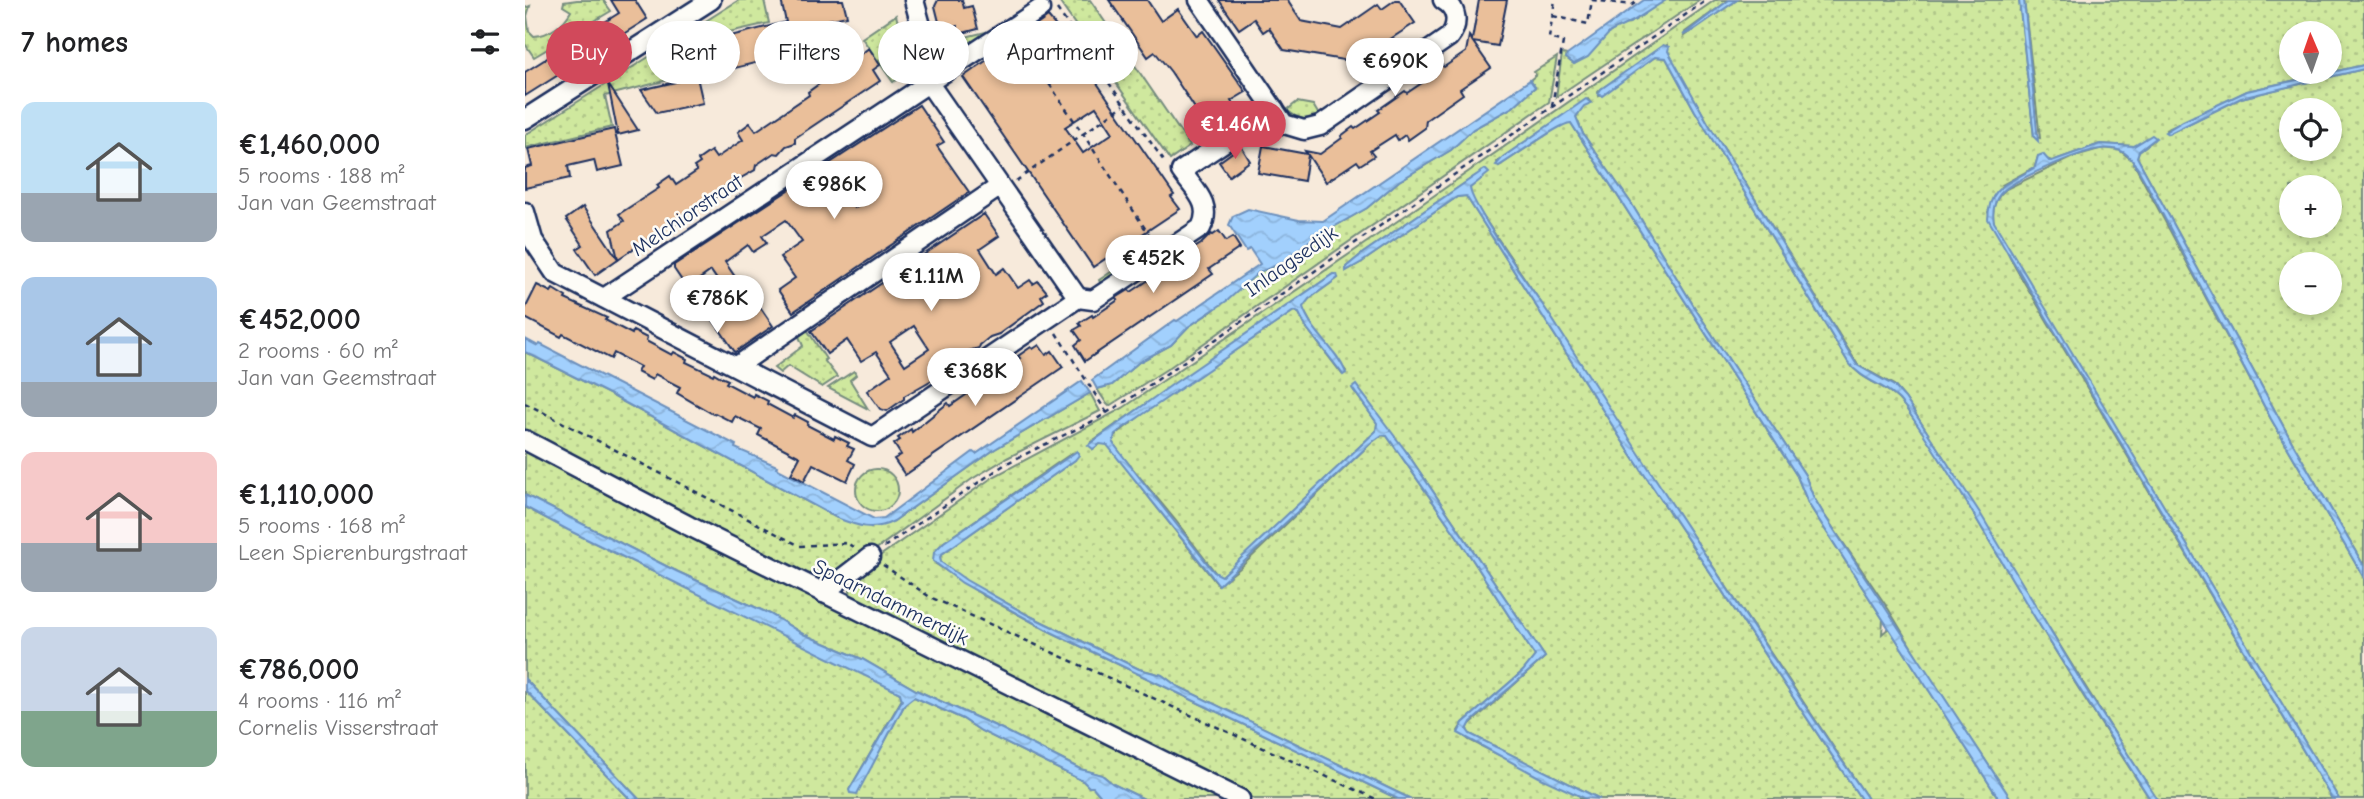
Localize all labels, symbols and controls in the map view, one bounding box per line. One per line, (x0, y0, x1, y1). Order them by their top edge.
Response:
chip: Buy (546, 21, 632, 84)
chip: Rent (646, 21, 740, 84)
chip: Filters (754, 21, 864, 84)
chip: New (878, 21, 969, 84)
chip: Apartment (983, 21, 1138, 84)
north arrow (2279, 21, 2341, 84)
map controls (2279, 21, 2342, 315)
icon: filters (466, 23, 504, 61)
text: 7 homes (21, 25, 128, 60)
pin: €690K (1346, 38, 1444, 98)
text: €690K (1362, 47, 1428, 74)
button: locate (2279, 98, 2342, 161)
pin: €1.46M (1178, 102, 1292, 161)
text: €1.46M (1200, 110, 1270, 137)
text: €1,460,000 (238, 127, 380, 162)
icon: home (77, 130, 161, 214)
text: 5 rooms · 188 m² (238, 162, 404, 189)
pin: €986K (785, 162, 883, 221)
street label: Melchiorstraat (627, 169, 748, 261)
text: €986K (802, 170, 866, 197)
button: + (2279, 175, 2342, 238)
text: Jan van Geemstraat (238, 189, 436, 216)
street label: Inlaagsedijk (1240, 220, 1342, 302)
pin: €452K (1104, 236, 1202, 295)
text: €452K (1121, 244, 1185, 271)
button: − (2279, 252, 2342, 315)
pin: €1.11M (874, 254, 988, 313)
text: €1.11M (898, 262, 964, 289)
pin: €786K (668, 276, 766, 335)
text: €786K (686, 284, 748, 311)
text: €452,000 (238, 302, 361, 337)
icon: home (77, 305, 161, 389)
text: 2 rooms · 60 m² (238, 337, 398, 364)
pin: €368K (926, 348, 1024, 408)
text: €368K (943, 357, 1007, 384)
text: Jan van Geemstraat (238, 364, 436, 391)
text: €1,110,000 (238, 477, 374, 512)
icon: home (77, 480, 161, 564)
text: 5 rooms · 168 m² (238, 512, 405, 539)
text: Leen Spierenburgstraat (238, 539, 467, 566)
street label: Spaarndammerdijk (809, 554, 973, 650)
text: €786,000 (238, 652, 360, 687)
icon: home (77, 655, 161, 739)
text: 4 rooms · 116 m² (238, 687, 401, 714)
text: Cornelis Visserstraat (238, 714, 438, 741)

